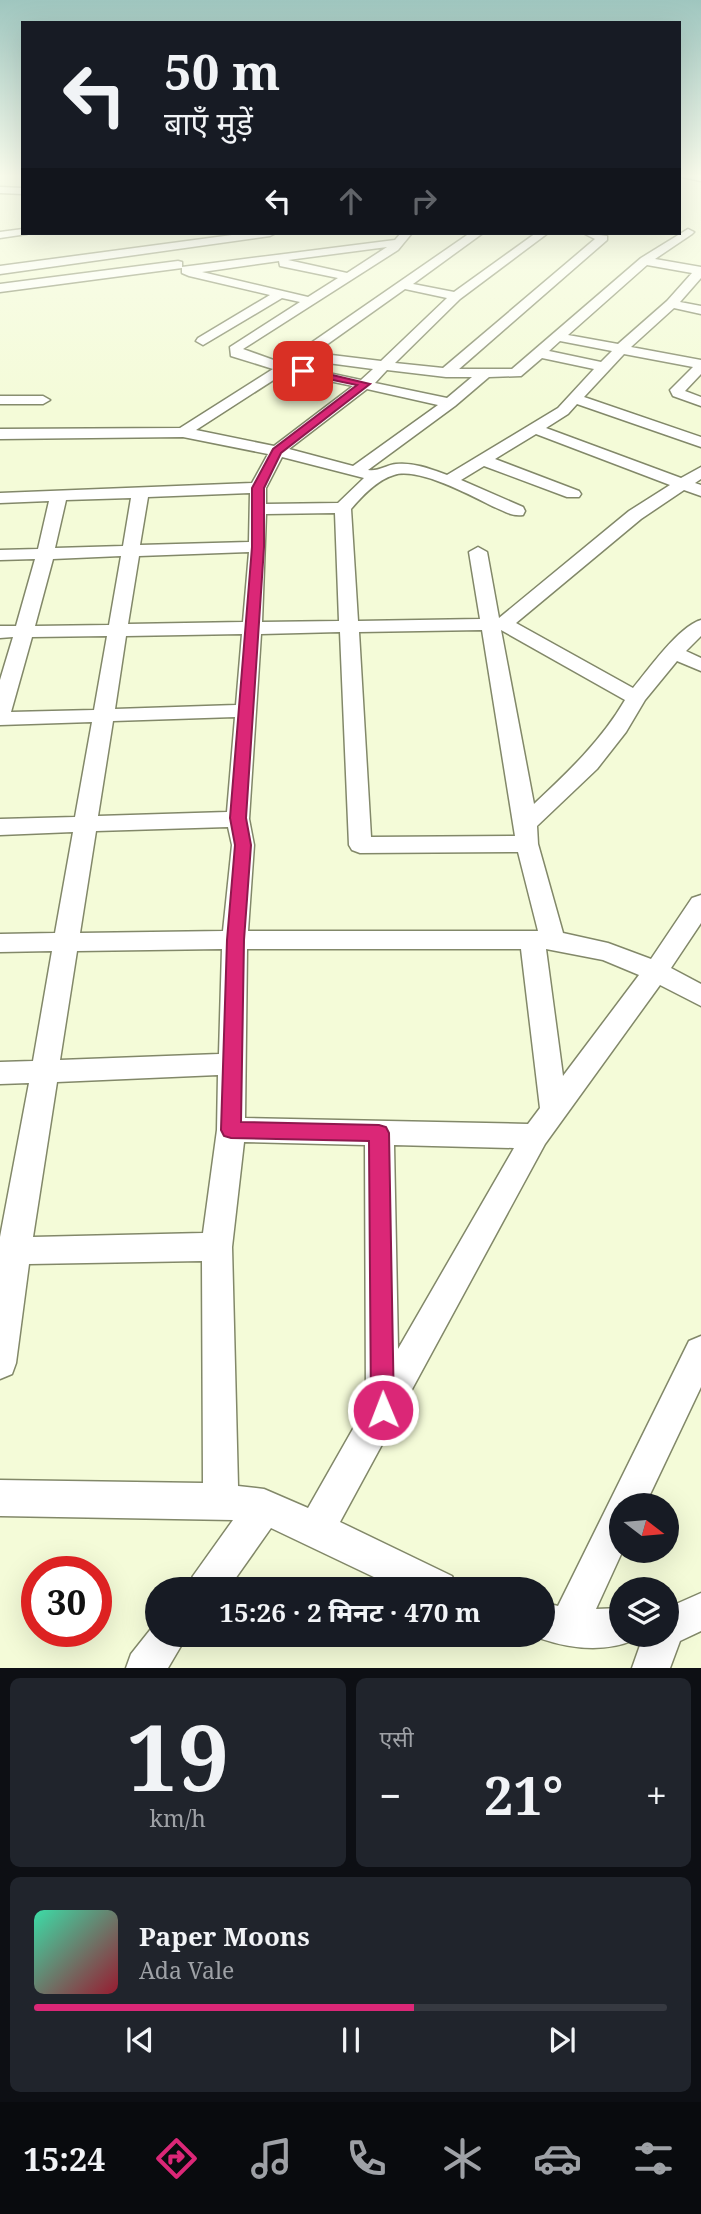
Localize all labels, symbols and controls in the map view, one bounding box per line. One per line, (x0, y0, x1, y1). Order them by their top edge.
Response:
text: 50 m (164, 38, 280, 104)
icon: left (49, 49, 140, 140)
text: बाएँ मुड़ें (164, 101, 253, 144)
icon: left (259, 182, 297, 220)
icon: ahead (332, 182, 370, 220)
icon: right (405, 182, 443, 220)
pin (273, 341, 333, 401)
icon: arrive (284, 352, 322, 390)
position arrow (346, 1373, 420, 1447)
north arrow (609, 1493, 679, 1563)
map controls (609, 1493, 679, 1647)
speed limit sign: 30 (21, 1556, 112, 1647)
button: layers (609, 1577, 679, 1647)
text: 15:26 · 2 मिनट · 470 m (219, 1594, 481, 1630)
text: 19 (126, 1694, 229, 1818)
text: एसी (380, 1722, 414, 1754)
text: 21° (484, 1759, 563, 1830)
text: − (380, 1769, 402, 1821)
text: + (646, 1769, 667, 1821)
text: km/h (150, 1802, 206, 1834)
text: Paper Moons (139, 1918, 310, 1954)
text: Ada Vale (139, 1954, 234, 1986)
icon: previous (121, 2021, 159, 2059)
icon: pause (332, 2021, 370, 2059)
icon: next (543, 2021, 581, 2059)
icon: directions (152, 2134, 201, 2183)
icon: music (247, 2134, 296, 2183)
icon: phone (342, 2134, 391, 2183)
icon: climate (438, 2134, 487, 2183)
icon: car (533, 2134, 582, 2183)
icon: filters (629, 2134, 678, 2183)
text: 15:24 (23, 2137, 105, 2180)

